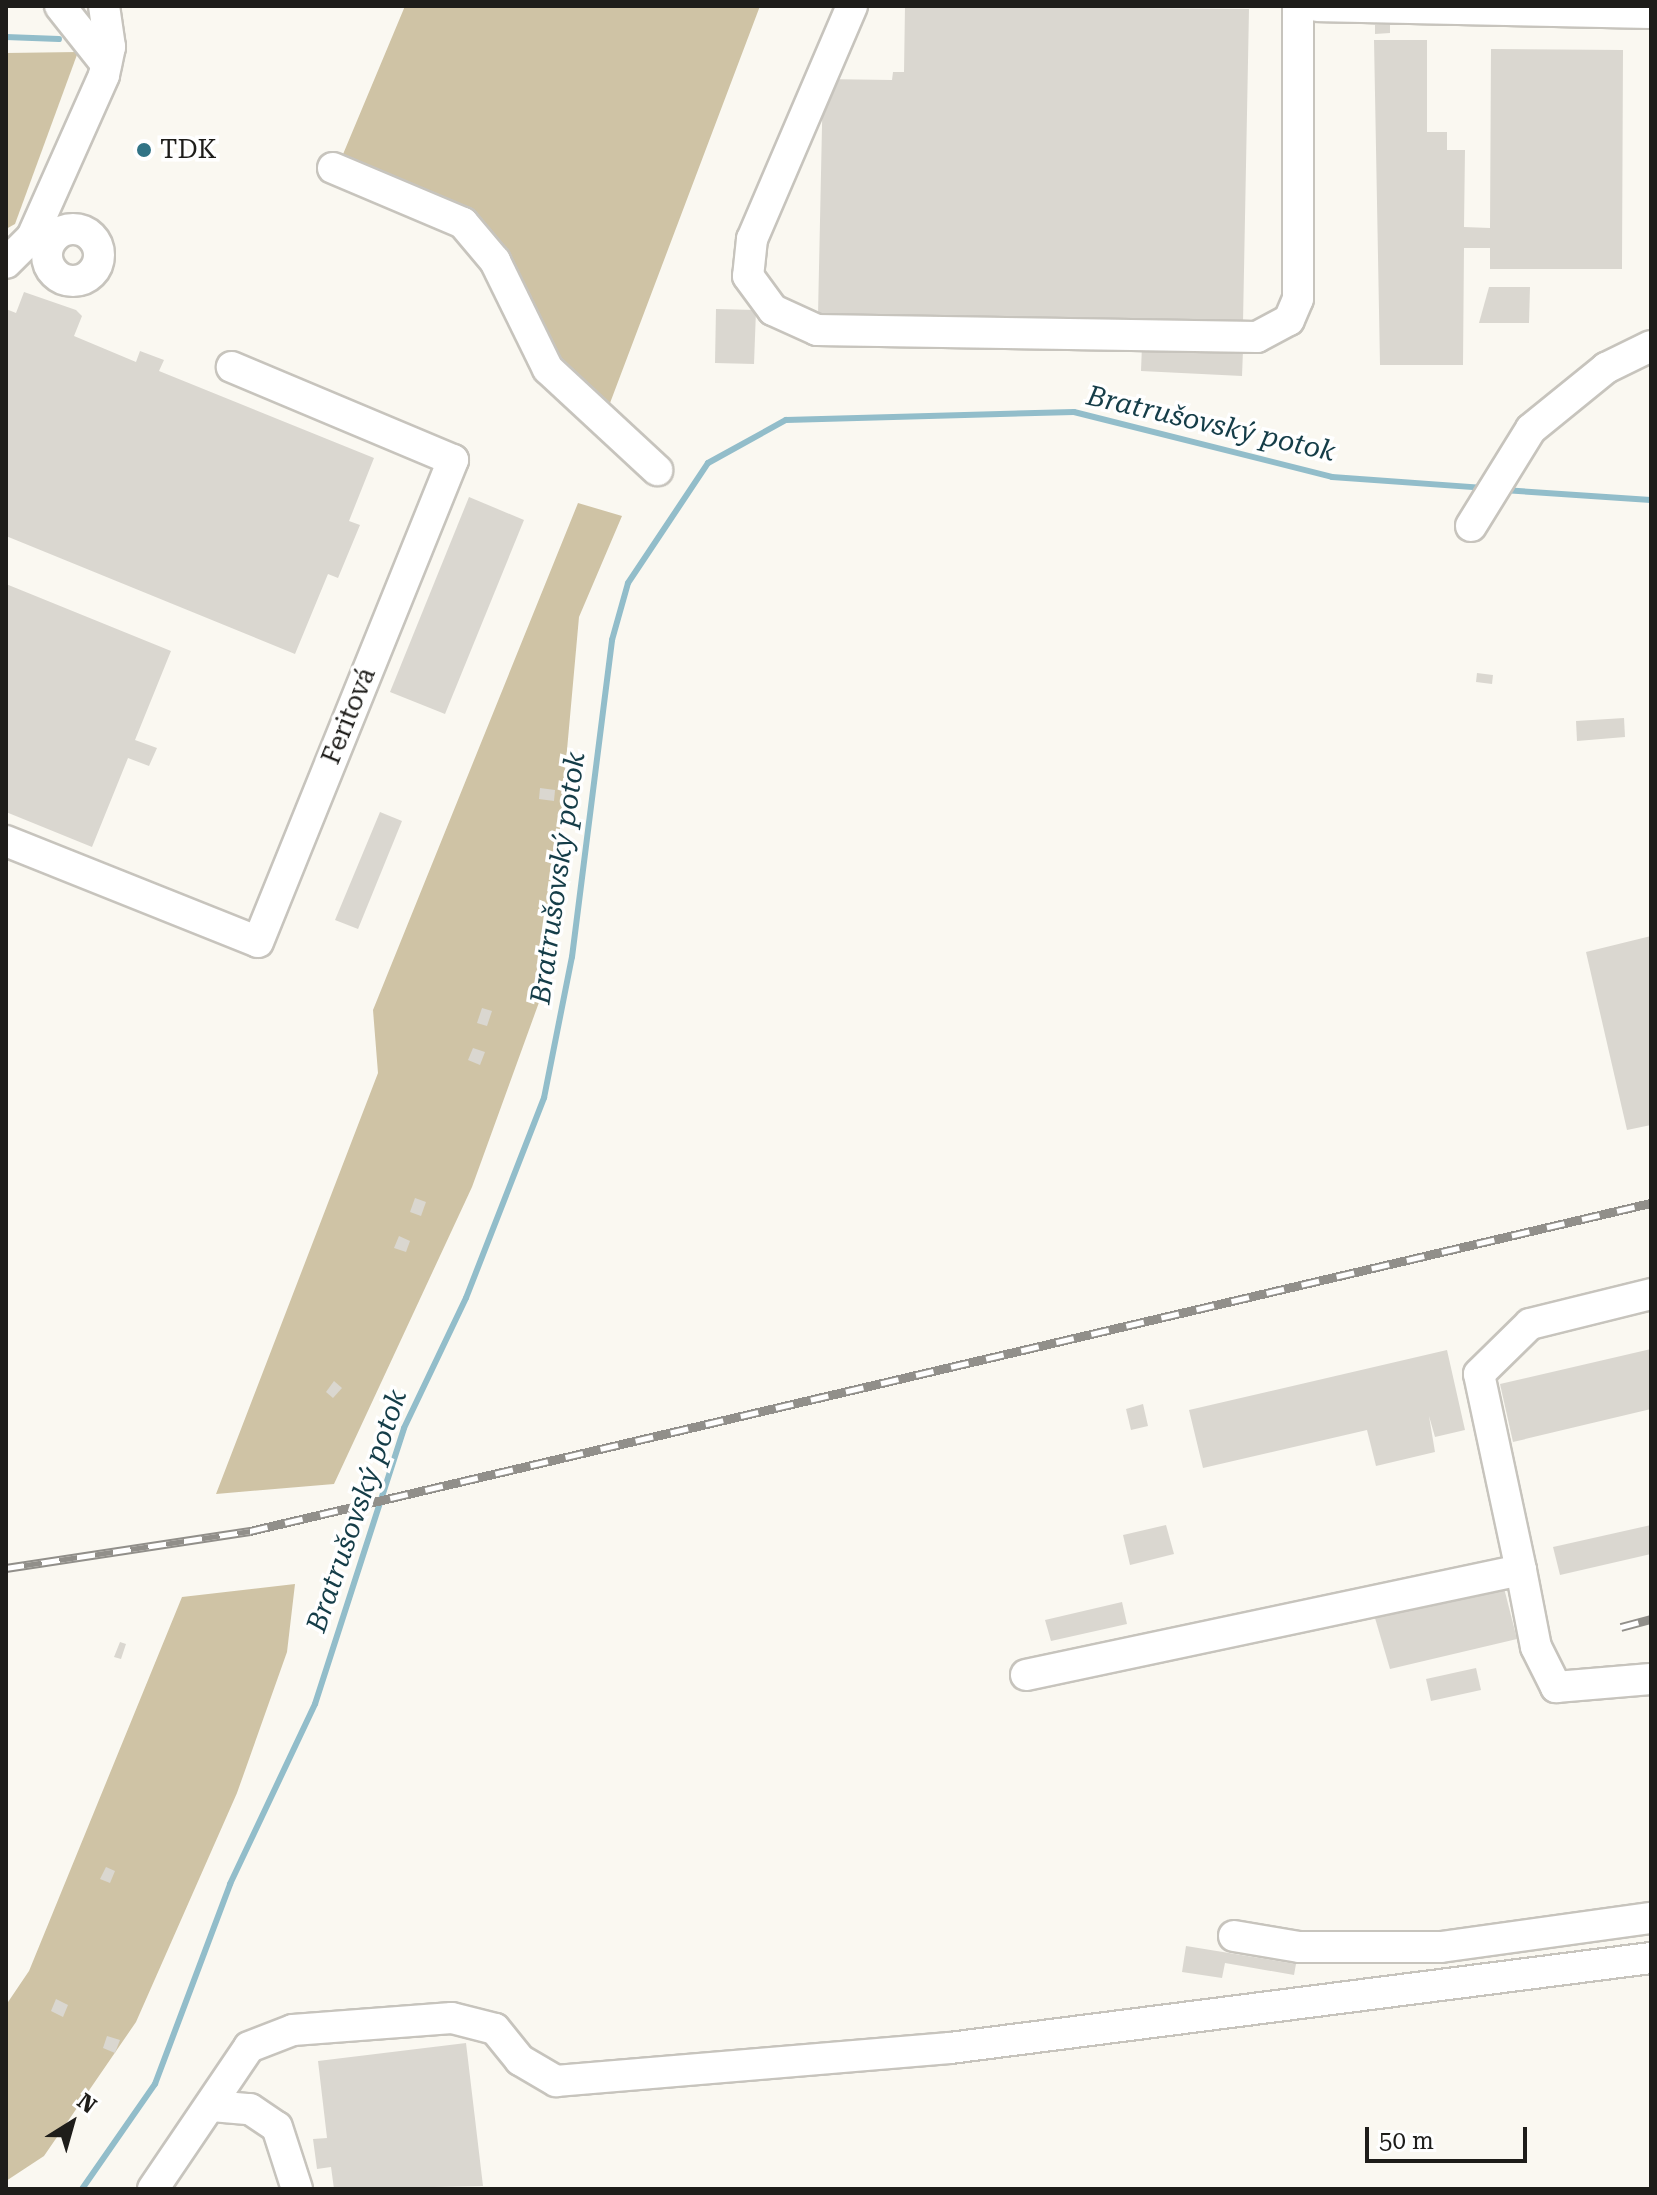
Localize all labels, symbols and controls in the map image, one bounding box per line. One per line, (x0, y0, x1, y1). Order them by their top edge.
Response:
place label: TDK (160, 134, 216, 166)
marker: TDK (135, 141, 153, 159)
water label: Bratrušovský potok (1083, 379, 1339, 469)
street label: Feritová (316, 663, 382, 769)
water label: Bratrušovský potok (524, 750, 592, 1006)
water label: Bratrušovský potok (300, 1385, 414, 1637)
north arrow (32, 2083, 112, 2163)
text: N (72, 2088, 101, 2119)
scale bar (1369, 2111, 1531, 2161)
text: 50 m (1379, 2127, 1434, 2155)

